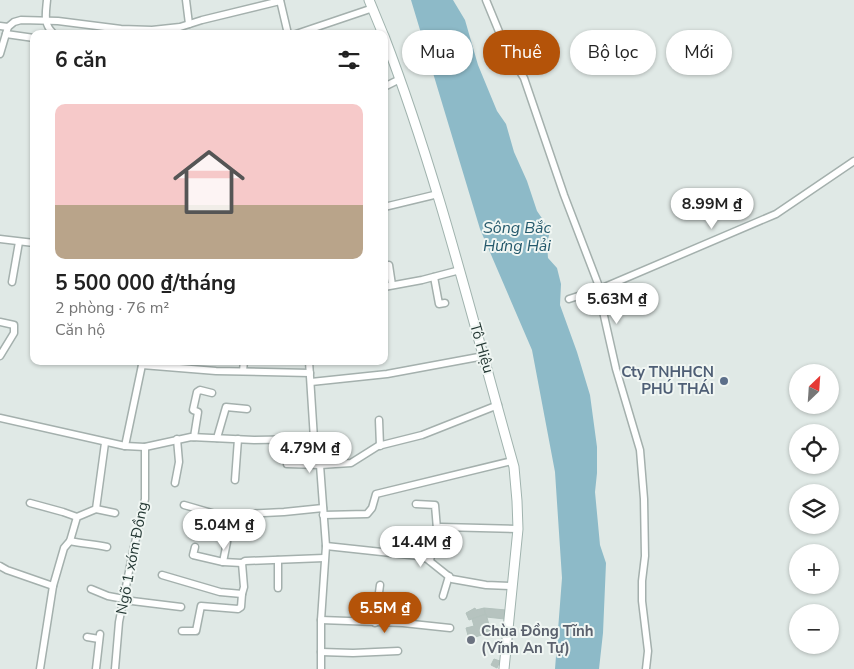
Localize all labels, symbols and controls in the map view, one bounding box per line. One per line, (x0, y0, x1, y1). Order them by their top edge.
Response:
chip: Mua (402, 30, 473, 75)
chip: Thuê (483, 30, 560, 75)
chip: Bộ lọc (570, 30, 656, 75)
chip: Mới (666, 30, 732, 75)
text: 6 căn (55, 46, 107, 74)
icon: filters (335, 46, 363, 74)
icon: home (164, 137, 254, 227)
pin: 8.99M ₫ (666, 188, 758, 230)
text: 8.99M ₫ (682, 193, 742, 215)
water label: Sông Bắc Hưng Hải (483, 217, 552, 257)
text: 5 500 000 ₫/tháng (55, 269, 236, 297)
pin: 5.63M ₫ (571, 282, 663, 325)
text: 5.63M ₫ (587, 288, 647, 310)
text: 2 phòng · 76 m² (55, 297, 169, 319)
text: Căn hộ (55, 319, 105, 341)
street label: Tô Hiệu (465, 321, 499, 375)
place label: Cty TNHHCN PHÚ THÁI (621, 362, 714, 399)
north arrow (789, 364, 839, 414)
map controls (789, 364, 839, 654)
marker: Cty TNHHCN PHÚ THÁI (718, 375, 730, 387)
button: locate (789, 424, 839, 474)
pin: 4.79M ₫ (264, 432, 356, 474)
text: 4.79M ₫ (280, 437, 340, 459)
button: layers (789, 484, 839, 534)
street label: Ngõ 1 xóm Đồng (111, 500, 153, 616)
pin: 5.04M ₫ (178, 508, 270, 551)
text: 5.04M ₫ (194, 514, 254, 536)
pin: 14.4M ₫ (375, 526, 467, 568)
text: 14.4M ₫ (391, 531, 451, 553)
button: + (789, 544, 839, 594)
pin: 5.5M ₫ (344, 592, 426, 634)
text: 5.5M ₫ (360, 597, 410, 619)
button: − (789, 604, 839, 654)
place label: Chùa Đồng Tĩnh (Vĩnh An Tự) (481, 621, 594, 658)
marker: Chùa Đồng Tĩnh (Vĩnh An Tự) (465, 634, 477, 646)

